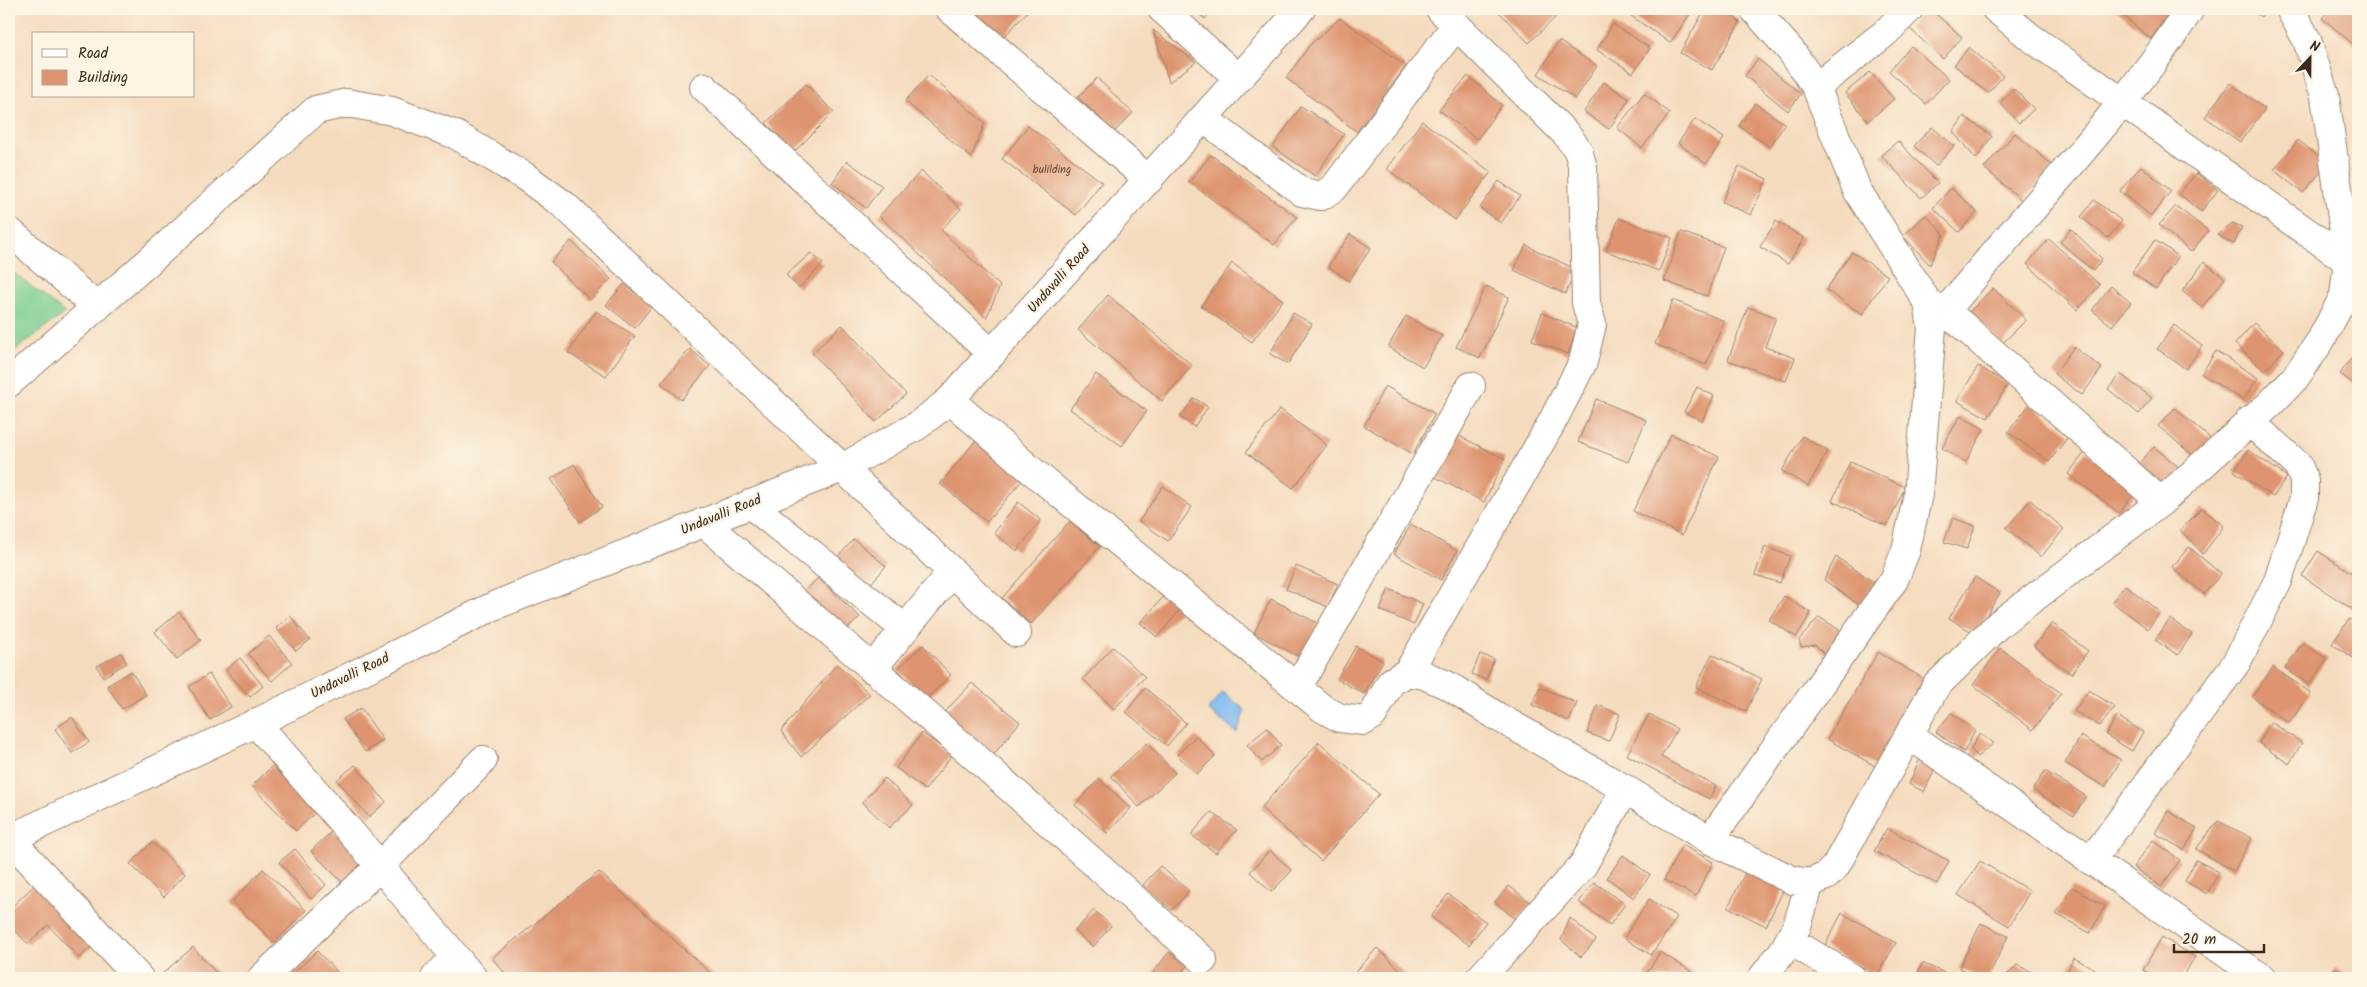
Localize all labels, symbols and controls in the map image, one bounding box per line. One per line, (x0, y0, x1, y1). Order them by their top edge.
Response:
legend (32, 32, 195, 98)
north arrow (2284, 32, 2334, 82)
text: N (2306, 35, 2323, 59)
text: Road (78, 42, 109, 66)
text: Building (78, 66, 128, 90)
house number: bulilding (1033, 161, 1071, 179)
street label: Undavalli Road (1022, 239, 1097, 318)
street label: Undavalli Road (677, 488, 766, 541)
street label: Undavalli Road (307, 647, 394, 705)
scale bar (2174, 922, 2264, 954)
text: 20 m (2182, 928, 2216, 952)

